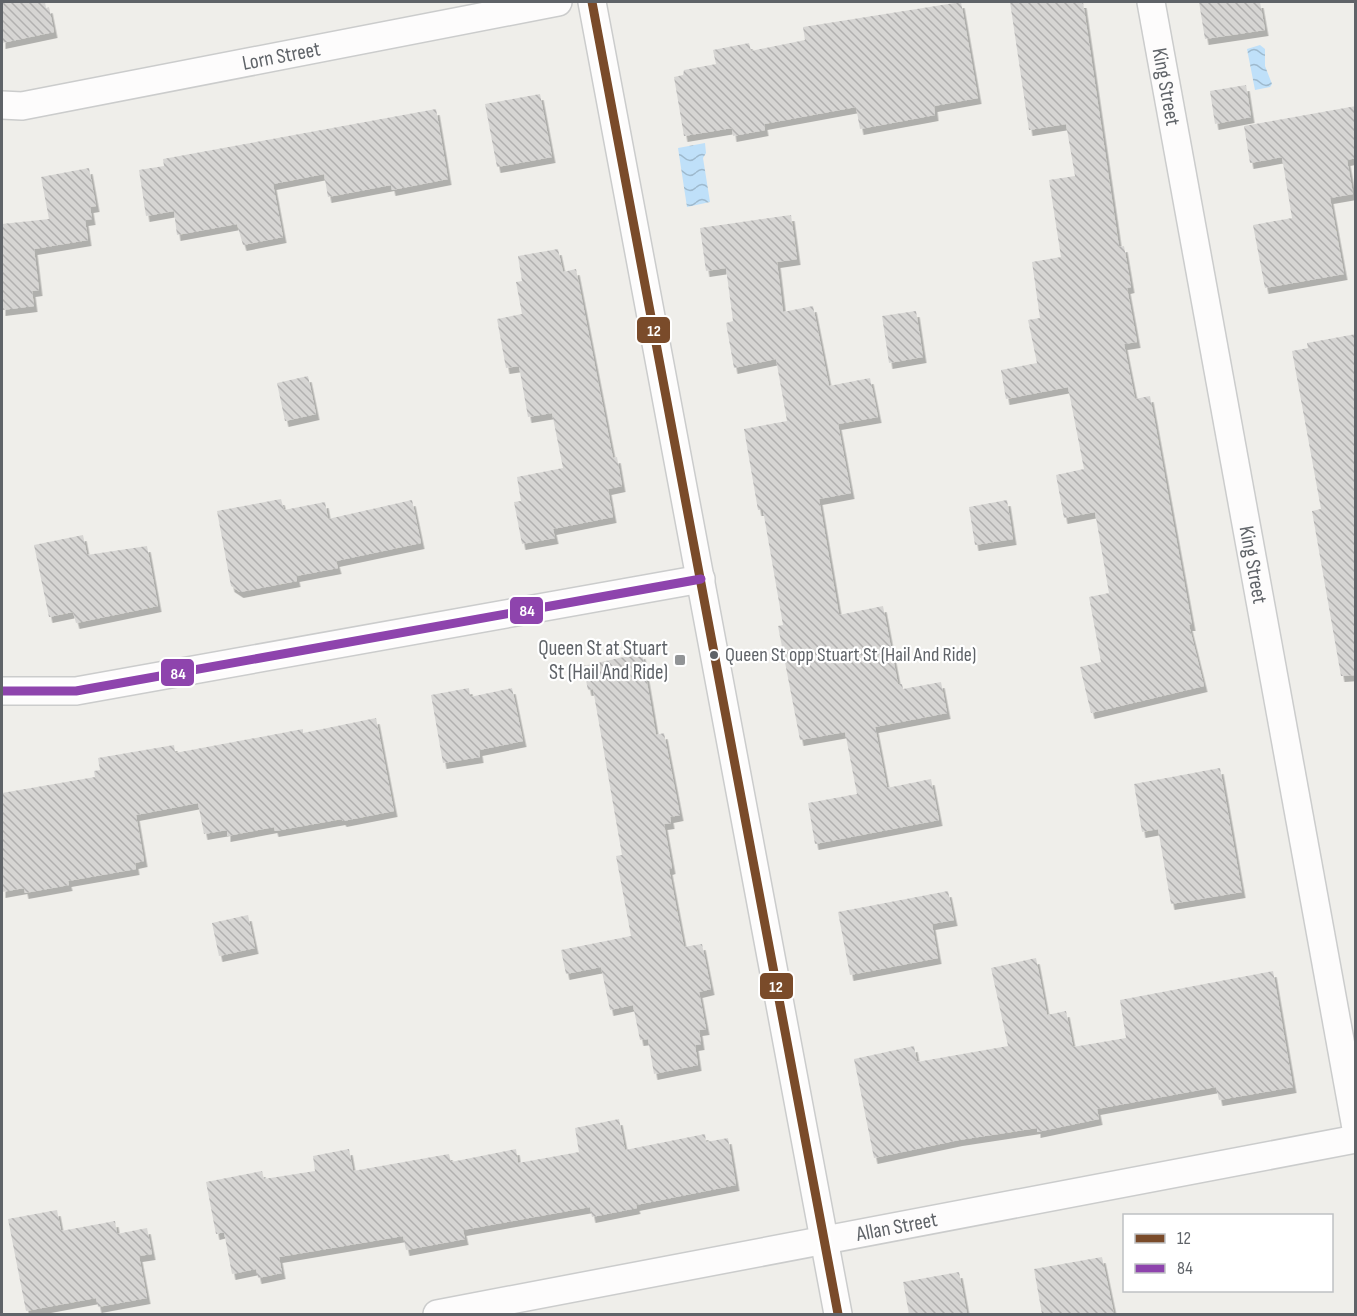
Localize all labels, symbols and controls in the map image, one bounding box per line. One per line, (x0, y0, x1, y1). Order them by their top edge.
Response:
street label: Lorn Street (240, 36, 322, 76)
street label: King Street (1147, 46, 1186, 127)
line badge: 12 (636, 316, 671, 344)
text: 12 (647, 322, 661, 341)
street label: King Street (1234, 524, 1273, 606)
line badge: 84 (509, 596, 544, 625)
text: 84 (519, 602, 535, 621)
place label: Queen St at Stuart St (Hail And Ride) (538, 636, 668, 685)
place label: Queen St opp Stuart St (Hail And Ride) (725, 643, 976, 667)
marker: Queen St opp Stuart St (Hail And Ride) (708, 649, 720, 661)
marker: Queen St at Stuart St (Hail And Ride) (673, 653, 687, 667)
line badge: 84 (160, 658, 195, 687)
text: 84 (170, 665, 186, 684)
line badge: 12 (759, 972, 794, 1000)
text: 12 (769, 978, 783, 997)
street label: Allan Street (853, 1207, 939, 1247)
legend (1123, 1214, 1333, 1292)
text: 12 (1177, 1228, 1191, 1249)
text: 84 (1177, 1258, 1193, 1279)

